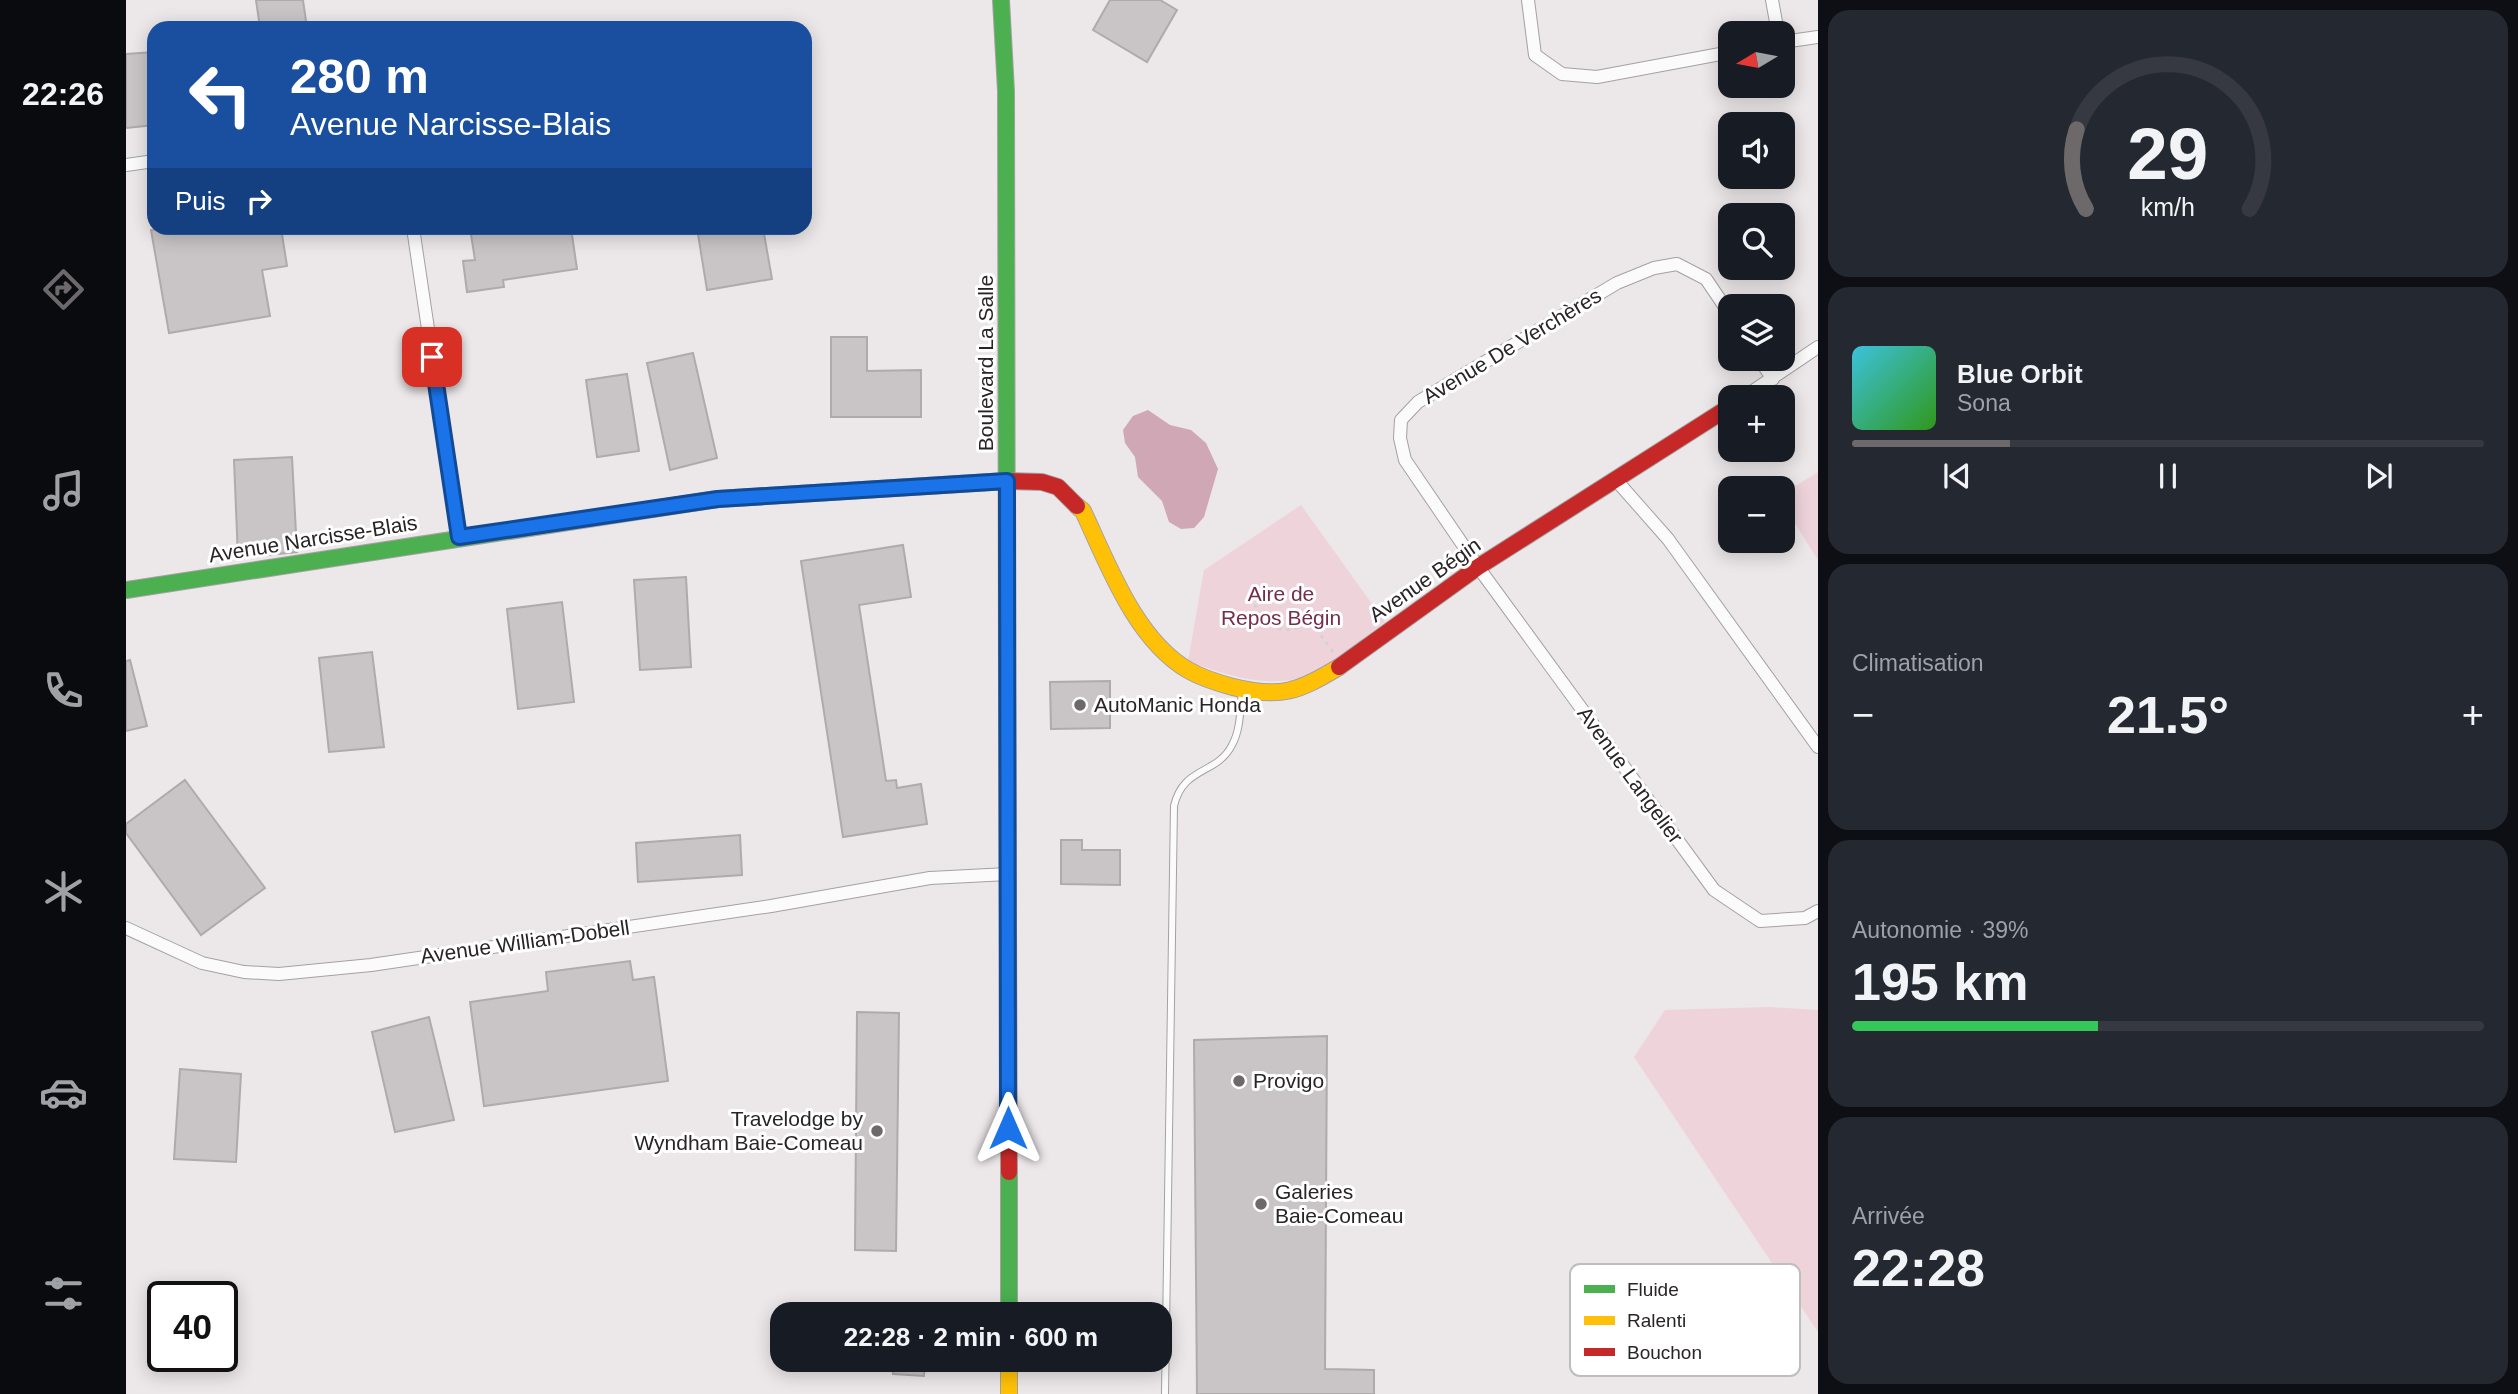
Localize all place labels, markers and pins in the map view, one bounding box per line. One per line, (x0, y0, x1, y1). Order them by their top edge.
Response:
pin (402, 327, 462, 387)
place label: AutoManic Honda (1094, 693, 1261, 716)
marker: AutoManic Honda (1072, 697, 1088, 713)
place label: Provigo (1253, 1069, 1324, 1092)
marker: Provigo (1231, 1073, 1247, 1089)
place label: Travelodge by Wyndham Baie-Comeau (634, 1107, 863, 1154)
marker: Travelodge by Wyndham Baie-Comeau (869, 1123, 885, 1139)
place label: Galeries Baie-Comeau (1275, 1180, 1403, 1227)
marker: Galeries Baie-Comeau (1253, 1196, 1269, 1212)

